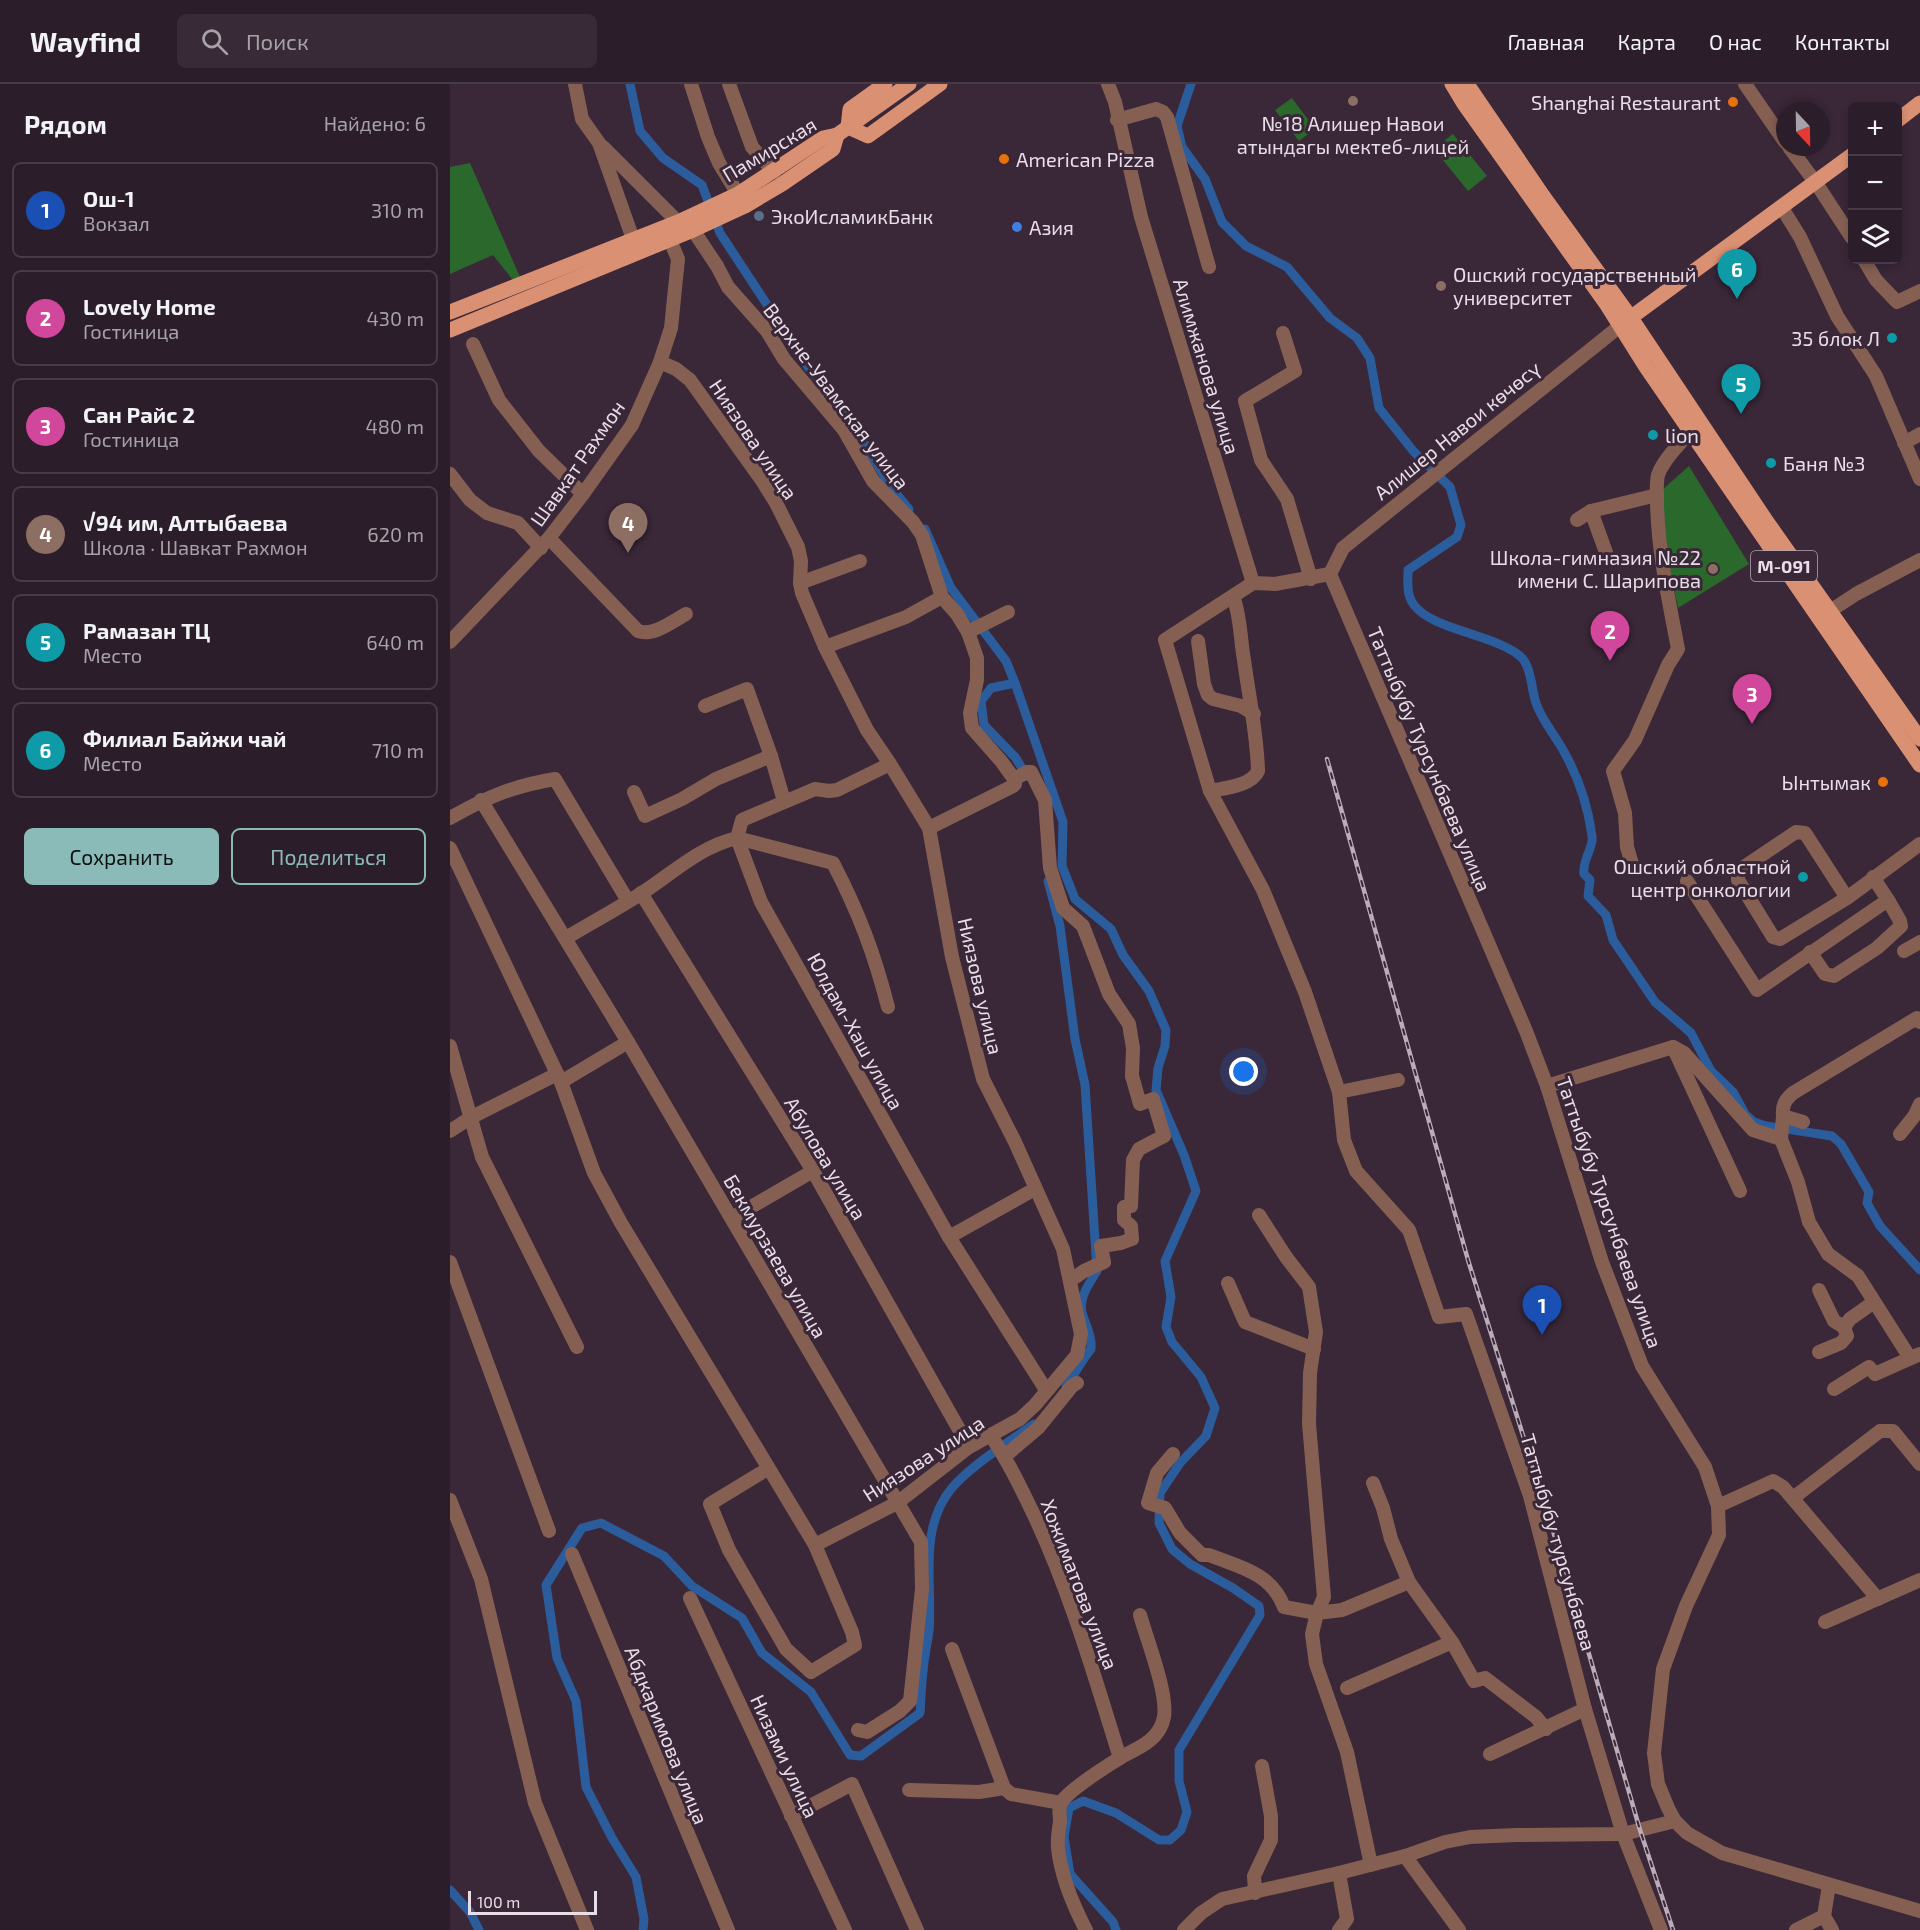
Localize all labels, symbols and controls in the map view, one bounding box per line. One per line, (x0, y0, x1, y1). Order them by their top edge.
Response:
search box (177, 14, 597, 68)
text: Wayfind (30, 24, 141, 58)
icon: search (198, 25, 231, 58)
text: Поиск (246, 28, 309, 54)
text: Главная (1508, 29, 1585, 54)
text: Карта (1618, 29, 1676, 54)
text: О нас (1709, 29, 1762, 54)
text: Контакты (1795, 29, 1890, 54)
place label: Shanghai Restaurant (1531, 90, 1721, 114)
marker: №18 Алишер Навои атындагы мектеб-лицей (1346, 94, 1360, 108)
marker: Shanghai Restaurant (1726, 95, 1740, 109)
north arrow (1776, 102, 1830, 156)
map controls (1848, 102, 1902, 264)
button: + (1848, 102, 1902, 156)
text: Рядом (24, 108, 107, 139)
text: Найдено: 6 (324, 111, 426, 135)
place label: №18 Алишер Навои атындагы мектеб-лицей (1237, 111, 1469, 158)
street label: Памирская (718, 112, 820, 186)
place label: American Pizza (1016, 147, 1155, 171)
marker: American Pizza (997, 152, 1011, 166)
button: − (1848, 156, 1902, 210)
text: Ош-1 (83, 185, 134, 211)
text: 1 (41, 198, 50, 222)
text: 310 m (371, 198, 424, 222)
place label: ЭкоИсламикБанк (771, 204, 934, 228)
marker: ЭкоИсламикБанк (752, 209, 766, 223)
button: layers (1848, 210, 1902, 264)
text: Вокзал (83, 211, 150, 235)
place label: Азия (1029, 215, 1074, 239)
marker: Азия (1010, 220, 1024, 234)
pin: 6 (1718, 250, 1756, 299)
place label: Ошский государственный университет (1453, 262, 1697, 310)
street label: Алимжанова улица (1168, 275, 1245, 457)
marker: Ошский государственный университет (1434, 279, 1448, 293)
text: Lovely Home (83, 293, 216, 319)
street label: Верхне-Увамская улица (758, 298, 915, 494)
text: 2 (40, 306, 51, 330)
text: 430 m (367, 306, 424, 330)
text: Гостиница (83, 319, 179, 343)
place label: 35 блок Л (1791, 326, 1880, 350)
marker: 35 блок Л (1885, 331, 1899, 345)
street label: Алишер Навои көчөсү (1369, 355, 1545, 504)
pin: 5 (1722, 364, 1760, 414)
street label: Ниязова улица (704, 374, 803, 504)
street label: Шавкат Рахмон (525, 395, 629, 531)
text: Сан Райс 2 (83, 401, 195, 427)
text: 3 (40, 414, 51, 438)
text: 480 m (366, 414, 424, 438)
place label: lion (1665, 423, 1699, 447)
text: Гостиница (83, 427, 179, 451)
marker: lion (1646, 428, 1660, 442)
place label: Баня №3 (1783, 451, 1865, 475)
marker: Баня №3 (1764, 456, 1778, 470)
pin: 4 (608, 504, 648, 553)
text: √94 им, Алтыбаева (83, 509, 288, 535)
text: 4 (39, 522, 52, 546)
text: 620 m (367, 522, 424, 546)
text: Школа · Шавкат Рахмон (83, 535, 308, 559)
place label: Школа-гимназия №22 имени С. Шарипова (1490, 545, 1701, 592)
road number: М-091 (1751, 551, 1817, 581)
marker: Школа-гимназия №22 имени С. Шарипова (1706, 562, 1720, 576)
pin: 2 (1590, 612, 1630, 661)
text: Рамазан ТЦ (83, 617, 210, 643)
street label: Таттыбубу Турсунбаева улица (1362, 623, 1497, 895)
text: 5 (40, 630, 51, 654)
text: 640 m (366, 630, 424, 654)
text: Место (83, 643, 142, 667)
pin: 3 (1732, 674, 1772, 724)
text: Филиал Байжи чай (83, 725, 287, 751)
text: 6 (40, 738, 51, 762)
text: 710 m (372, 738, 424, 762)
text: Место (83, 751, 142, 775)
place label: Ынтымак (1782, 770, 1871, 794)
marker: Ынтымак (1876, 775, 1890, 789)
button: Сохранить (24, 828, 219, 885)
button: Поделиться (231, 828, 426, 885)
place label: Ошский областной центр онкологии (1613, 854, 1791, 901)
marker: Ошский областной центр онкологии (1796, 870, 1810, 884)
street label: Ниязова улица (953, 915, 1008, 1057)
street label: Юлдам-Хаш улица (802, 948, 909, 1114)
your location (1229, 1057, 1258, 1086)
street label: Таттыбубу Турсунбаева улица (1551, 1073, 1668, 1351)
street label: Абулова улица (779, 1092, 872, 1224)
street label: Бекмурзаева улица (718, 1170, 833, 1343)
pin: 1 (1522, 1286, 1562, 1335)
street label: Ниязова улица (858, 1410, 989, 1507)
street label: Таттыбубу турсунбаева (1516, 1431, 1602, 1654)
street label: Хожиматова улица (1036, 1495, 1124, 1673)
street label: Абдкаримова улица (619, 1643, 714, 1828)
street label: Низами улица (745, 1691, 824, 1822)
scale bar (468, 1888, 597, 1916)
text: 100 m (477, 1892, 520, 1911)

